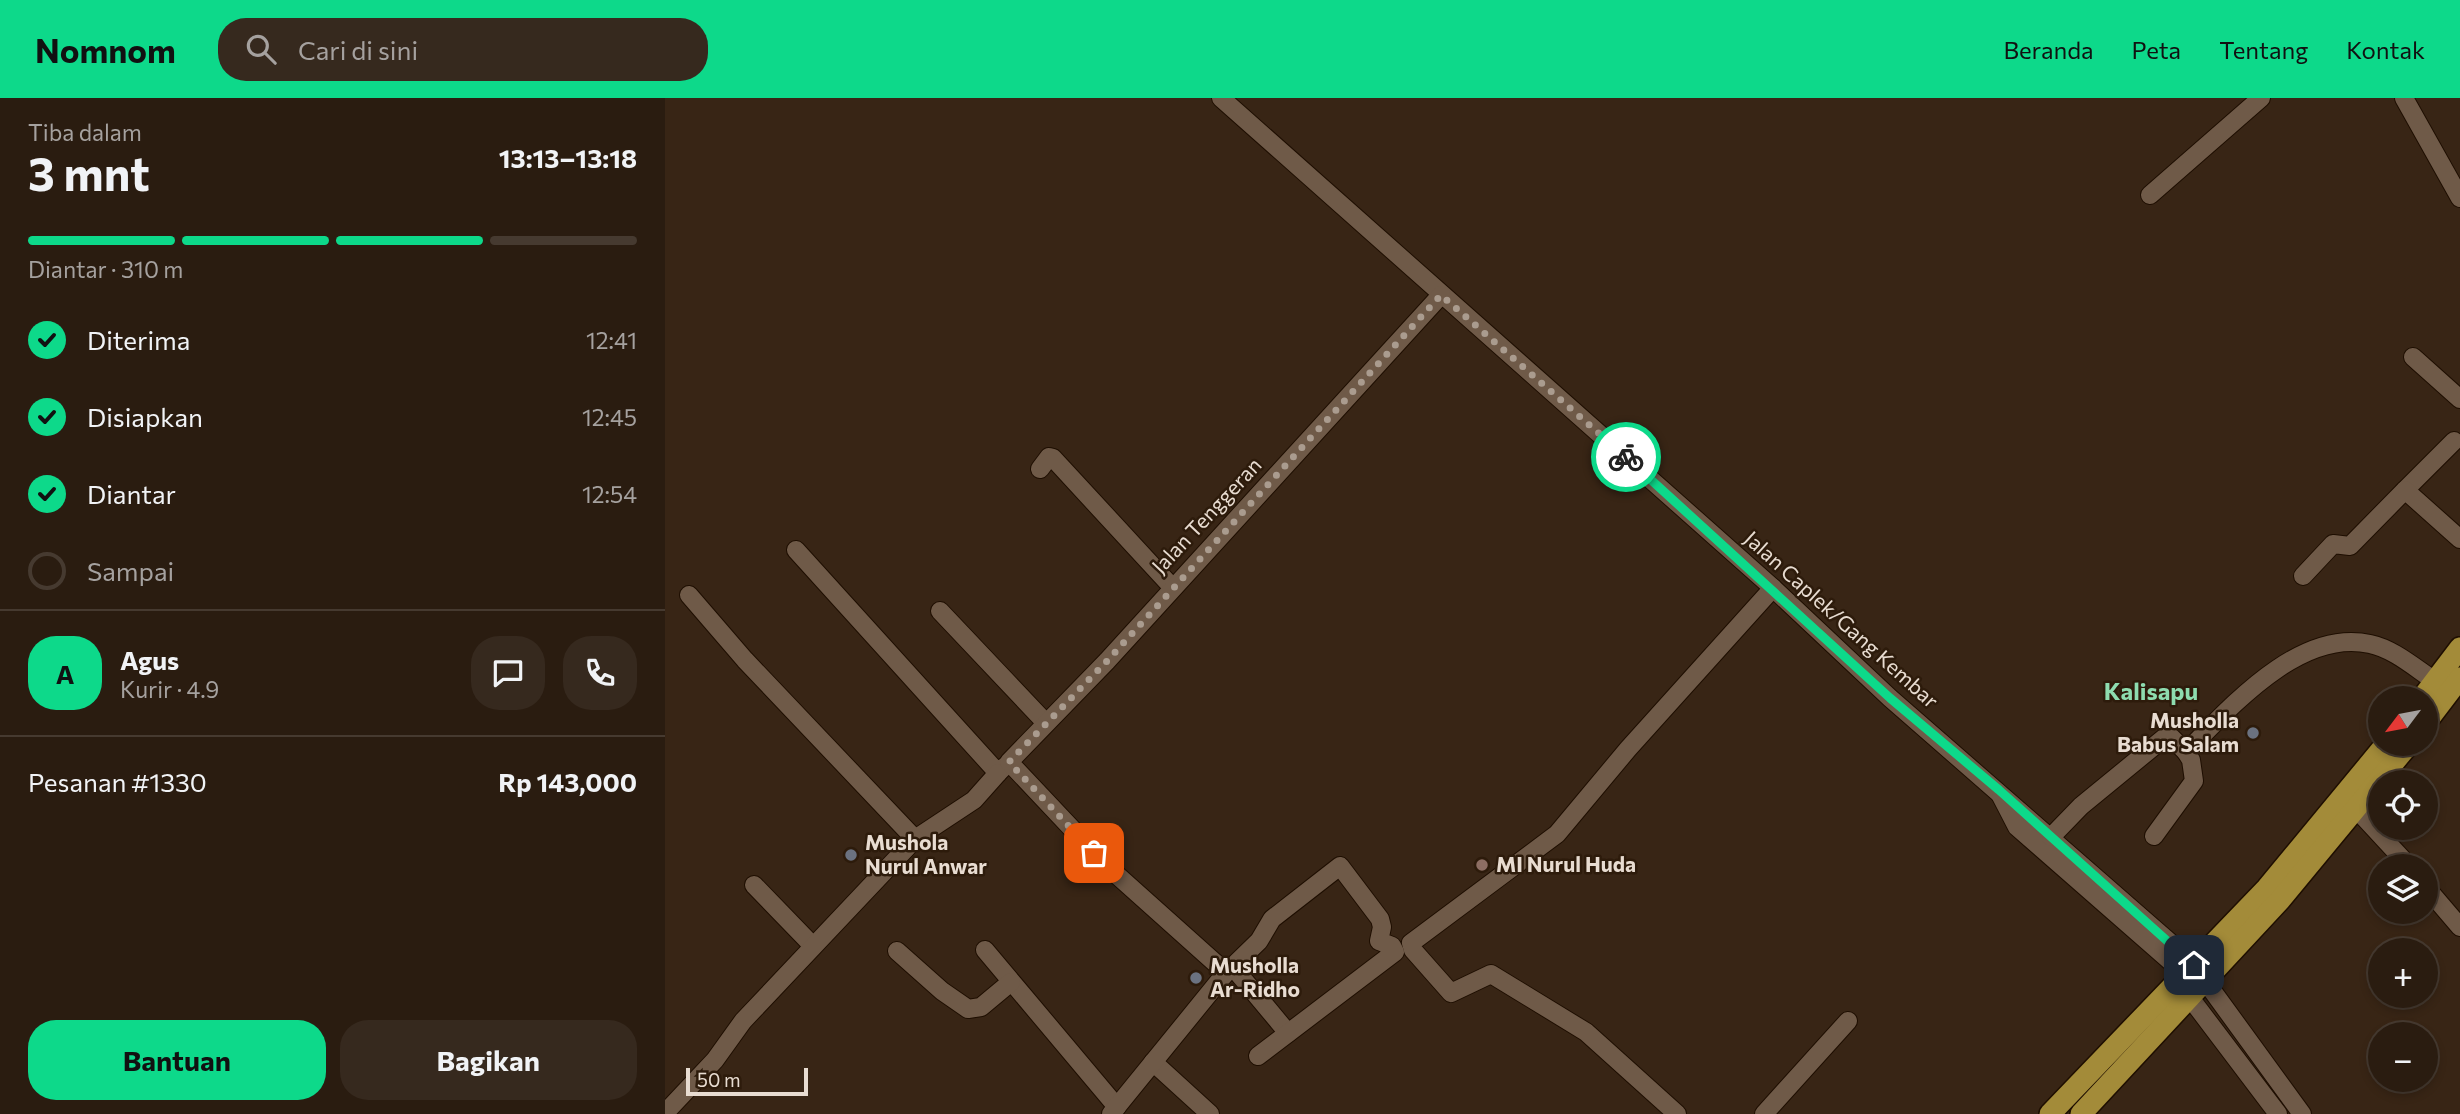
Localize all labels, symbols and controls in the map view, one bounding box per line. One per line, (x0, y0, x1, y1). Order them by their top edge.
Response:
search box (218, 18, 708, 81)
text: Nomnom (35, 29, 176, 70)
icon: search (242, 30, 280, 68)
text: Cari di sini (298, 34, 418, 65)
text: Beranda (2003, 35, 2094, 64)
text: Peta (2132, 35, 2181, 64)
text: Tentang (2219, 35, 2308, 64)
text: Kontak (2346, 35, 2425, 64)
text: Tiba dalam (28, 118, 142, 146)
text: 13:13–13:18 (499, 142, 637, 173)
text: 3 mnt (28, 144, 150, 200)
text: Diantar · 310 m (28, 255, 183, 283)
icon: check (28, 321, 66, 359)
text: Diterima (87, 324, 190, 355)
text: 12:41 (586, 326, 637, 354)
icon: check (28, 398, 66, 436)
text: Disiapkan (87, 401, 203, 432)
text: 12:45 (582, 403, 637, 431)
courier (1591, 422, 1661, 492)
icon: bike (1607, 438, 1645, 476)
street label: Jalan Tenggeran (1146, 452, 1266, 578)
icon: check (28, 475, 66, 513)
text: Diantar (87, 478, 176, 509)
text: 12:54 (582, 480, 637, 508)
street label: Jalan Caplek/Gang Kembar (1740, 525, 1944, 713)
text: Sampai (87, 555, 174, 586)
button: chat (471, 636, 545, 710)
button: phone (563, 636, 637, 710)
text: Agus (120, 644, 179, 675)
text: A (56, 658, 74, 689)
text: Kurir · 4.9 (120, 675, 219, 703)
district label: Kalisapu (2104, 676, 2198, 705)
north arrow (2368, 686, 2438, 756)
map controls (2368, 686, 2438, 1092)
place label: Musholla Babus Salam (2117, 707, 2239, 756)
marker: Musholla Babus Salam (2245, 725, 2261, 741)
text: Pesanan #1330 (28, 766, 207, 797)
text: Rp 143,000 (498, 766, 637, 797)
button: locate (2368, 770, 2438, 840)
pin (1064, 823, 1124, 883)
place label: Mushola Nurul Anwar (865, 829, 987, 878)
icon: bag (1075, 834, 1113, 872)
marker: Mushola Nurul Anwar (843, 847, 859, 863)
place label: MI Nurul Huda (1496, 851, 1636, 876)
button: layers (2368, 854, 2438, 924)
marker: MI Nurul Huda (1474, 857, 1490, 873)
pin (2164, 935, 2224, 995)
button: + (2368, 938, 2438, 1008)
icon: home (2175, 946, 2213, 984)
place label: Musholla Ar-Ridho (1210, 952, 1300, 1001)
marker: Musholla Ar-Ridho (1188, 970, 1204, 986)
button: Bantuan (28, 1020, 326, 1100)
button: Bagikan (340, 1020, 637, 1100)
button: − (2368, 1022, 2438, 1092)
scale bar (686, 1065, 809, 1097)
text: 50 m (697, 1068, 741, 1091)

